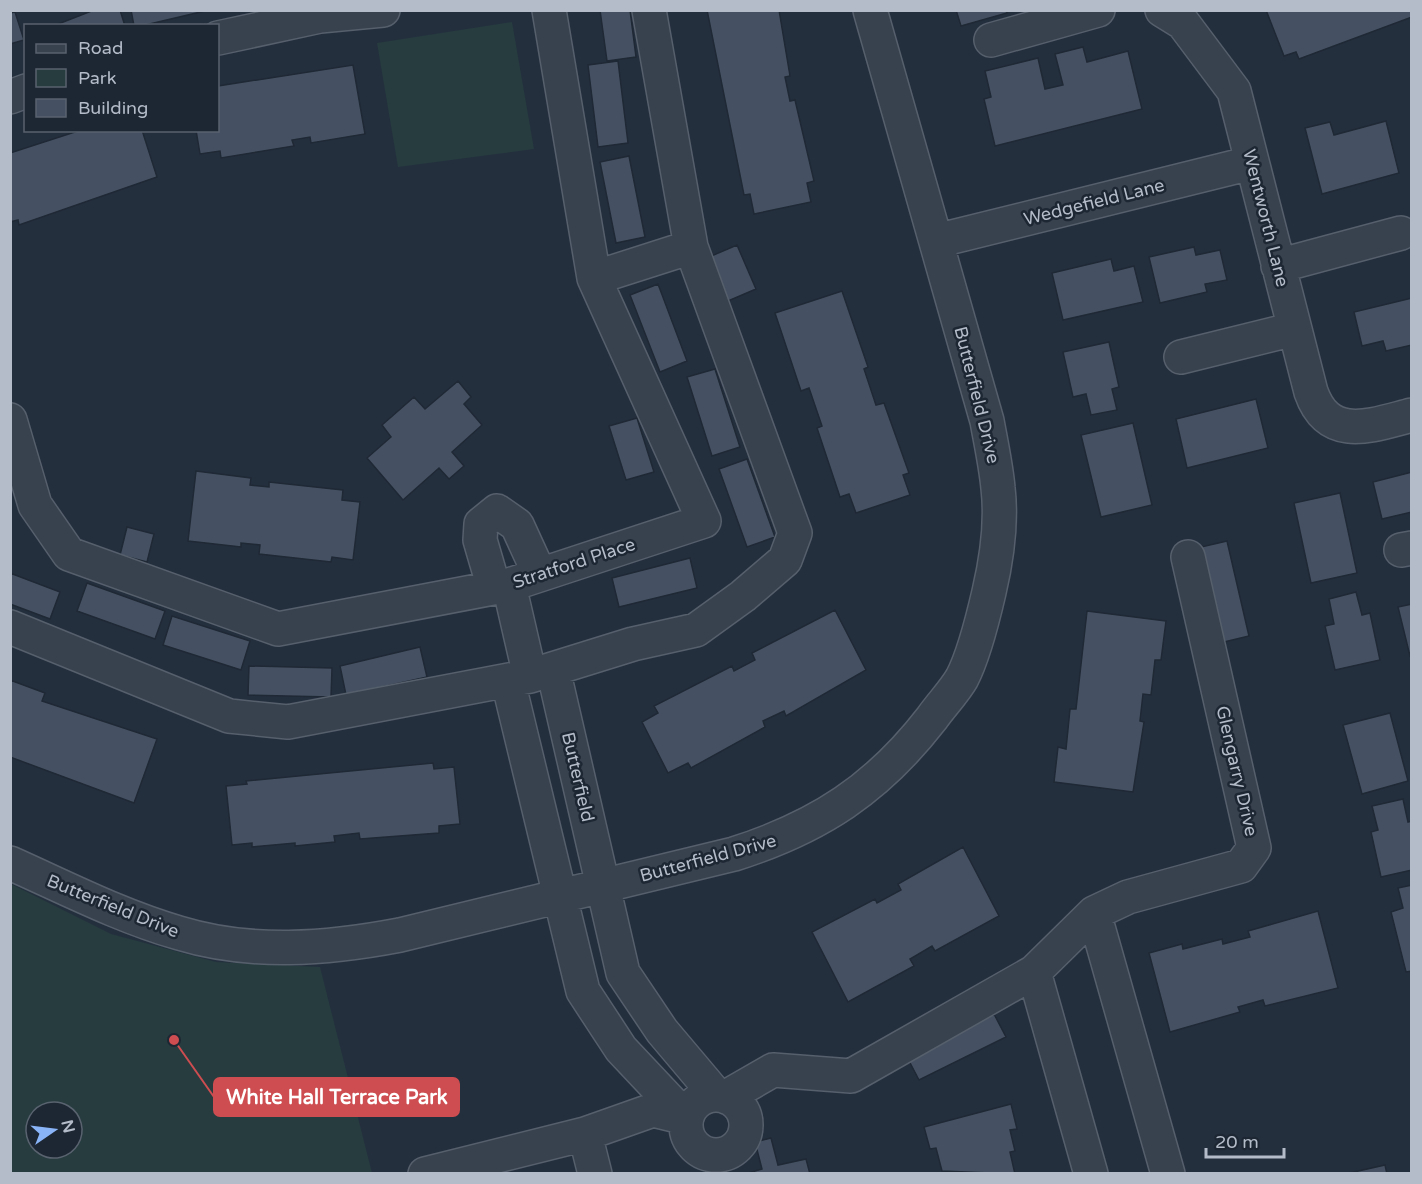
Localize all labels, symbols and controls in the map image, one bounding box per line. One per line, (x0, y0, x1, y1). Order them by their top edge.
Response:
legend (24, 24, 219, 132)
text: Road (78, 37, 123, 59)
text: Park (78, 67, 117, 89)
text: Building (78, 97, 148, 119)
street label: Wentworth Lane (1238, 147, 1294, 289)
street label: Wedgefield Lane (1021, 174, 1167, 230)
street label: Butterfield Drive (949, 324, 1005, 466)
street label: Stratford Place (510, 533, 638, 593)
street label: Glengarry Drive (1211, 704, 1263, 838)
street label: Butterfield (557, 730, 599, 824)
street label: Butterfield Drive (637, 829, 779, 887)
street label: Butterfield Drive (44, 869, 182, 943)
callout: White Hall Terrace Park (214, 1078, 459, 1116)
text: White Hall Terrace Park (226, 1086, 448, 1110)
north arrow (24, 1100, 84, 1160)
text: N (56, 1118, 79, 1135)
scale bar (1206, 1121, 1284, 1159)
text: 20 m (1215, 1131, 1259, 1153)

